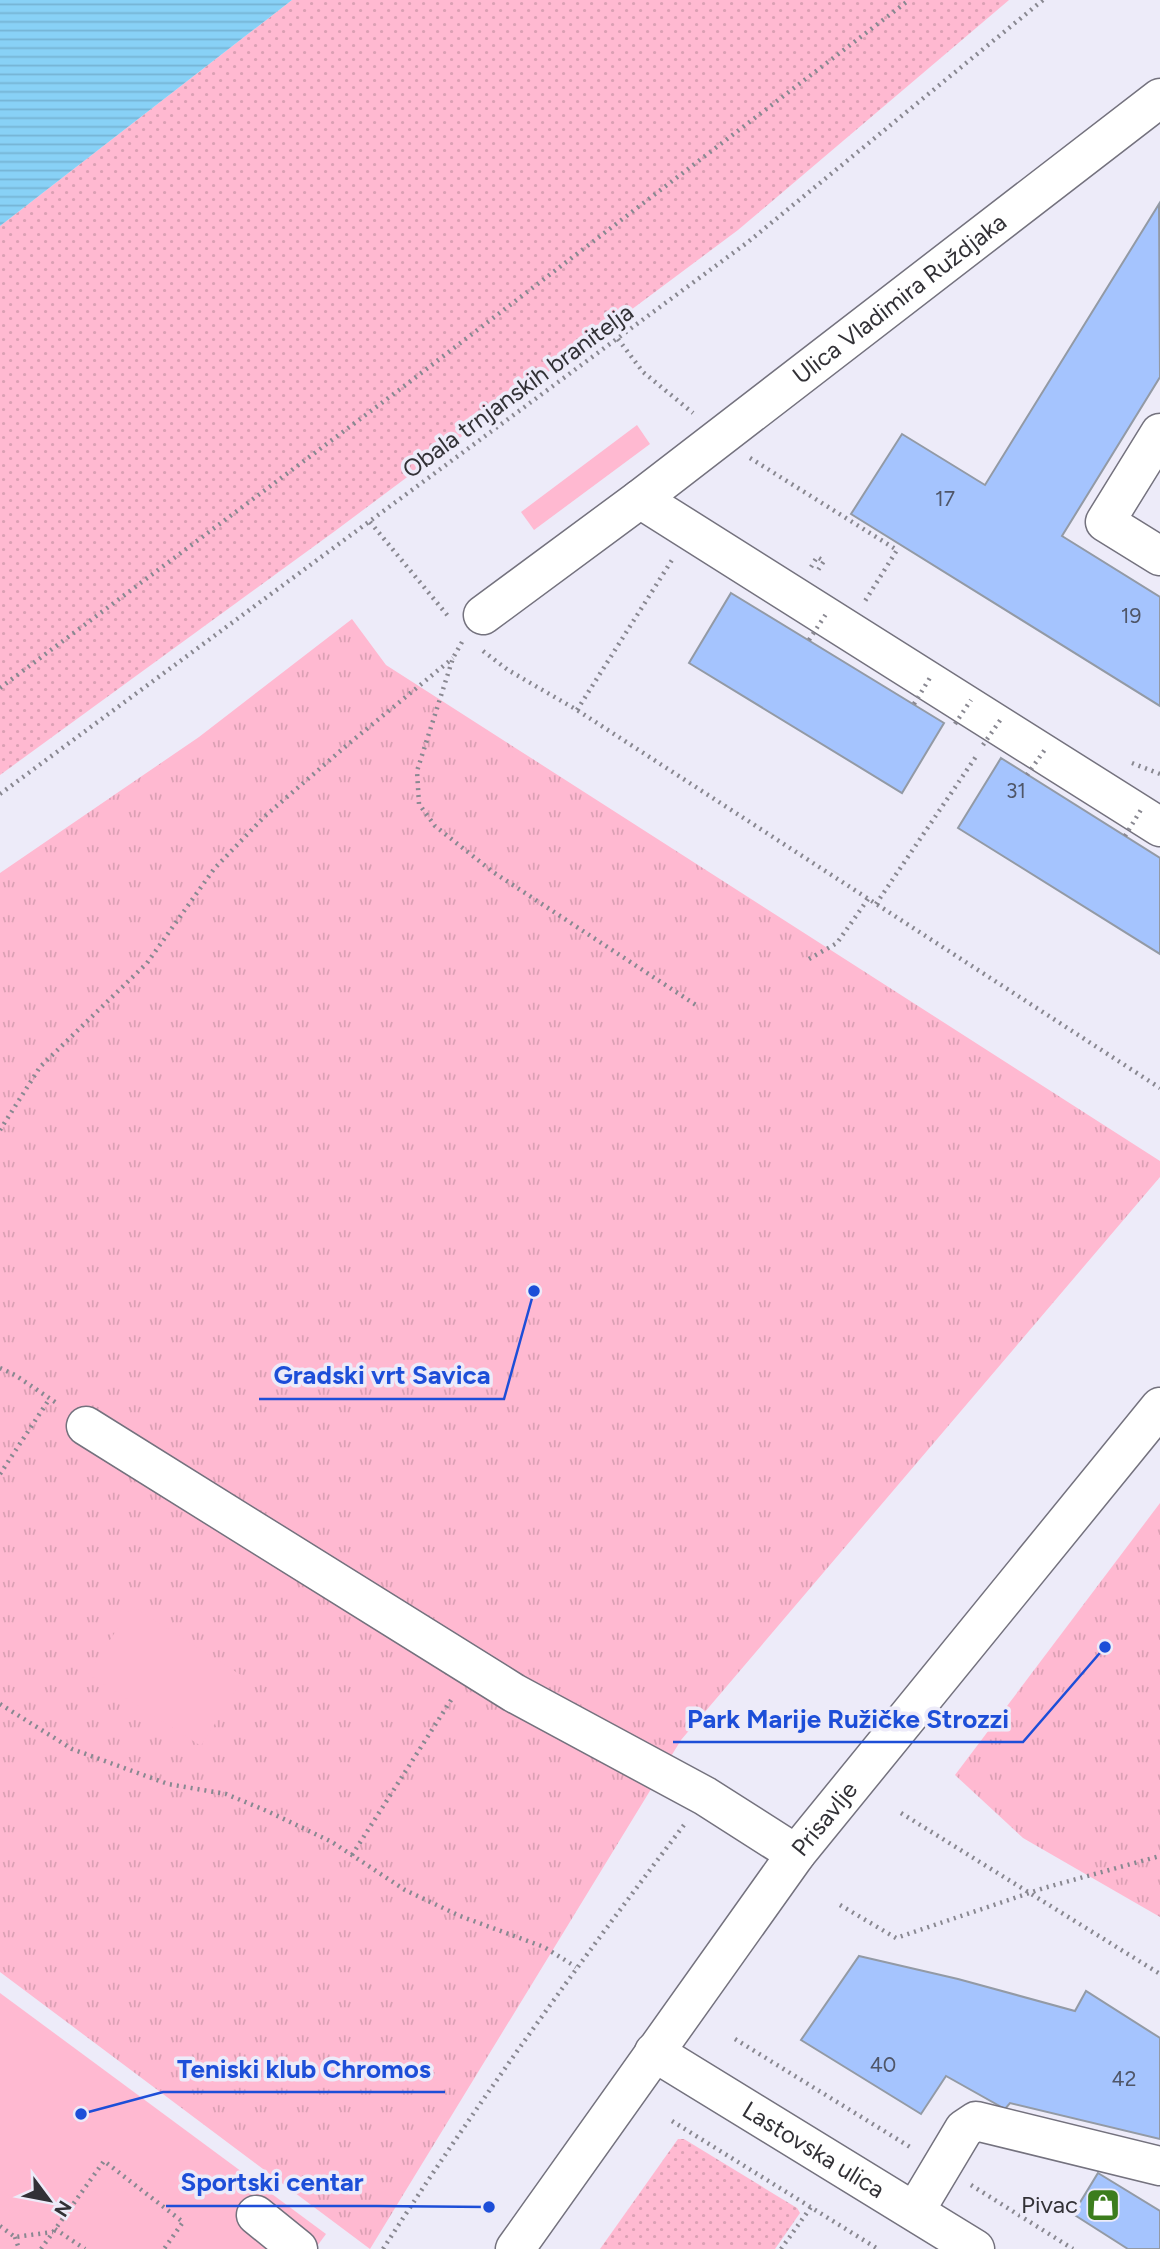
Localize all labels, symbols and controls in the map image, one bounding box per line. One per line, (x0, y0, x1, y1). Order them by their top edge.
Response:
street label: Ulica Vladimira Ruždjaka (787, 207, 1012, 390)
street label: Obala trnjanskih branitelja (397, 297, 639, 484)
house number: 17 (935, 486, 955, 511)
house number: 19 (1121, 603, 1141, 628)
house number: 31 (1006, 778, 1026, 803)
callout: Gradski vrt Savica (259, 1352, 504, 1399)
text: Gradski vrt Savica (273, 1359, 491, 1391)
callout: Park Marije Ružičke Strozzi (673, 1695, 1023, 1742)
text: Park Marije Ružičke Strozzi (687, 1703, 1009, 1735)
street label: Prisavlje (785, 1775, 863, 1862)
callout: Teniski klub Chromos (163, 2045, 445, 2092)
house number: 40 (870, 2052, 896, 2077)
text: Teniski klub Chromos (177, 2053, 431, 2085)
house number: 42 (1112, 2066, 1136, 2091)
street label: Lastovska ulica (737, 2095, 890, 2204)
callout: Sportski centar (166, 2159, 377, 2206)
north arrow (14, 2165, 84, 2235)
text: Sportski centar (180, 2166, 364, 2198)
shop icon: Pivac (1084, 2186, 1122, 2224)
place label: Pivac (1021, 2190, 1078, 2219)
text: N (49, 2196, 77, 2221)

